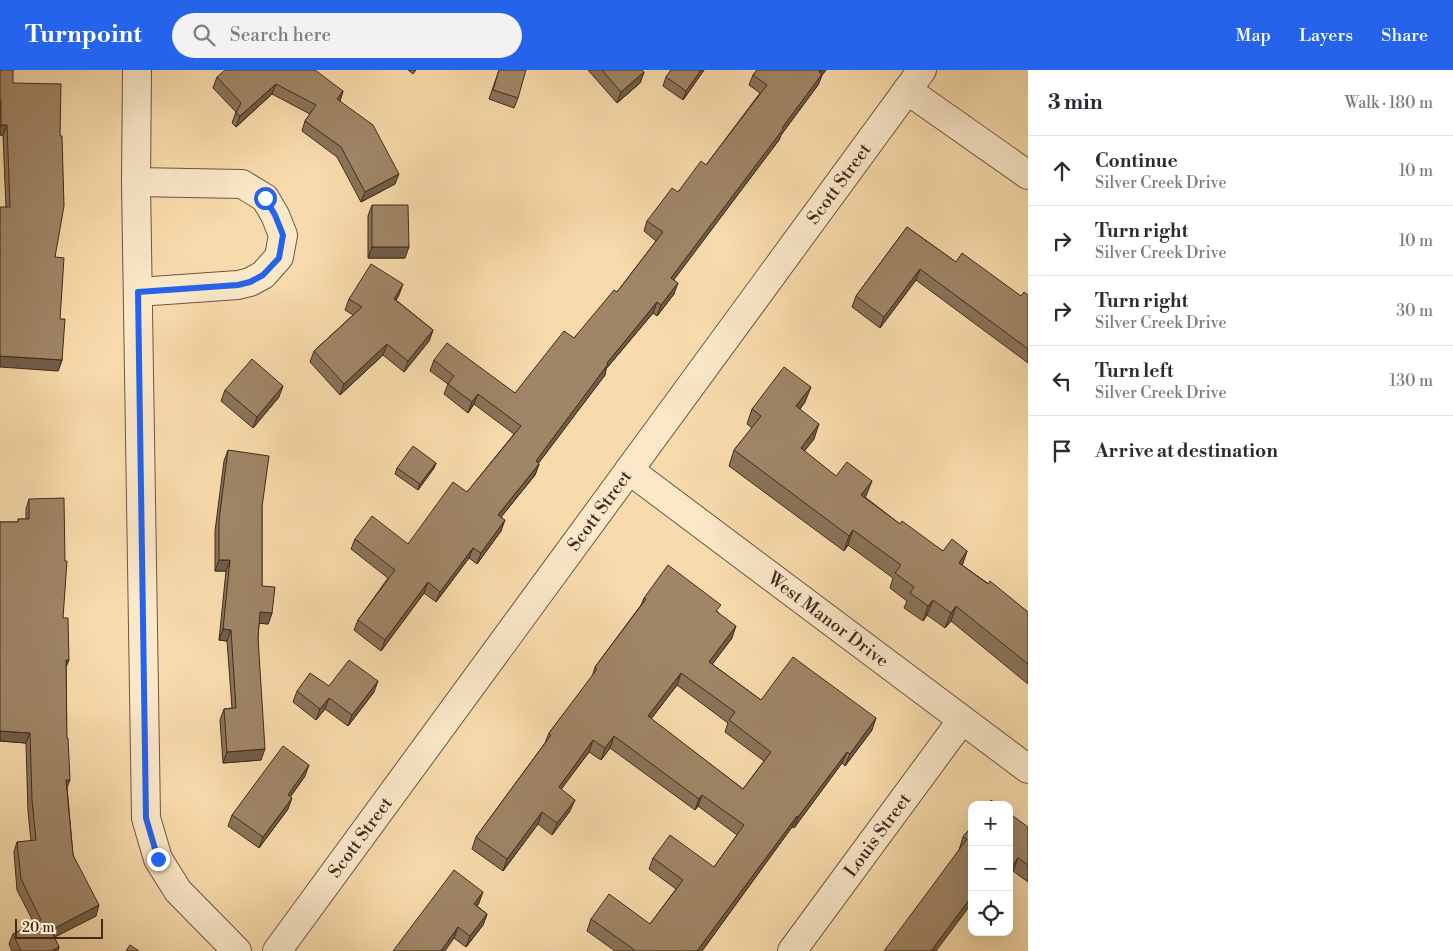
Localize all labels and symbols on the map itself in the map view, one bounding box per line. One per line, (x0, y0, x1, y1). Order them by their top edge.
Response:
street label: Scott Street (801, 138, 876, 229)
route start (254, 187, 277, 210)
street label: Scott Street (562, 465, 637, 555)
street label: West Manor Drive (762, 566, 893, 672)
street label: Louis Street (839, 788, 916, 882)
street label: Scott Street (323, 792, 398, 882)
route end (147, 848, 170, 871)
scale bar (15, 916, 102, 939)

